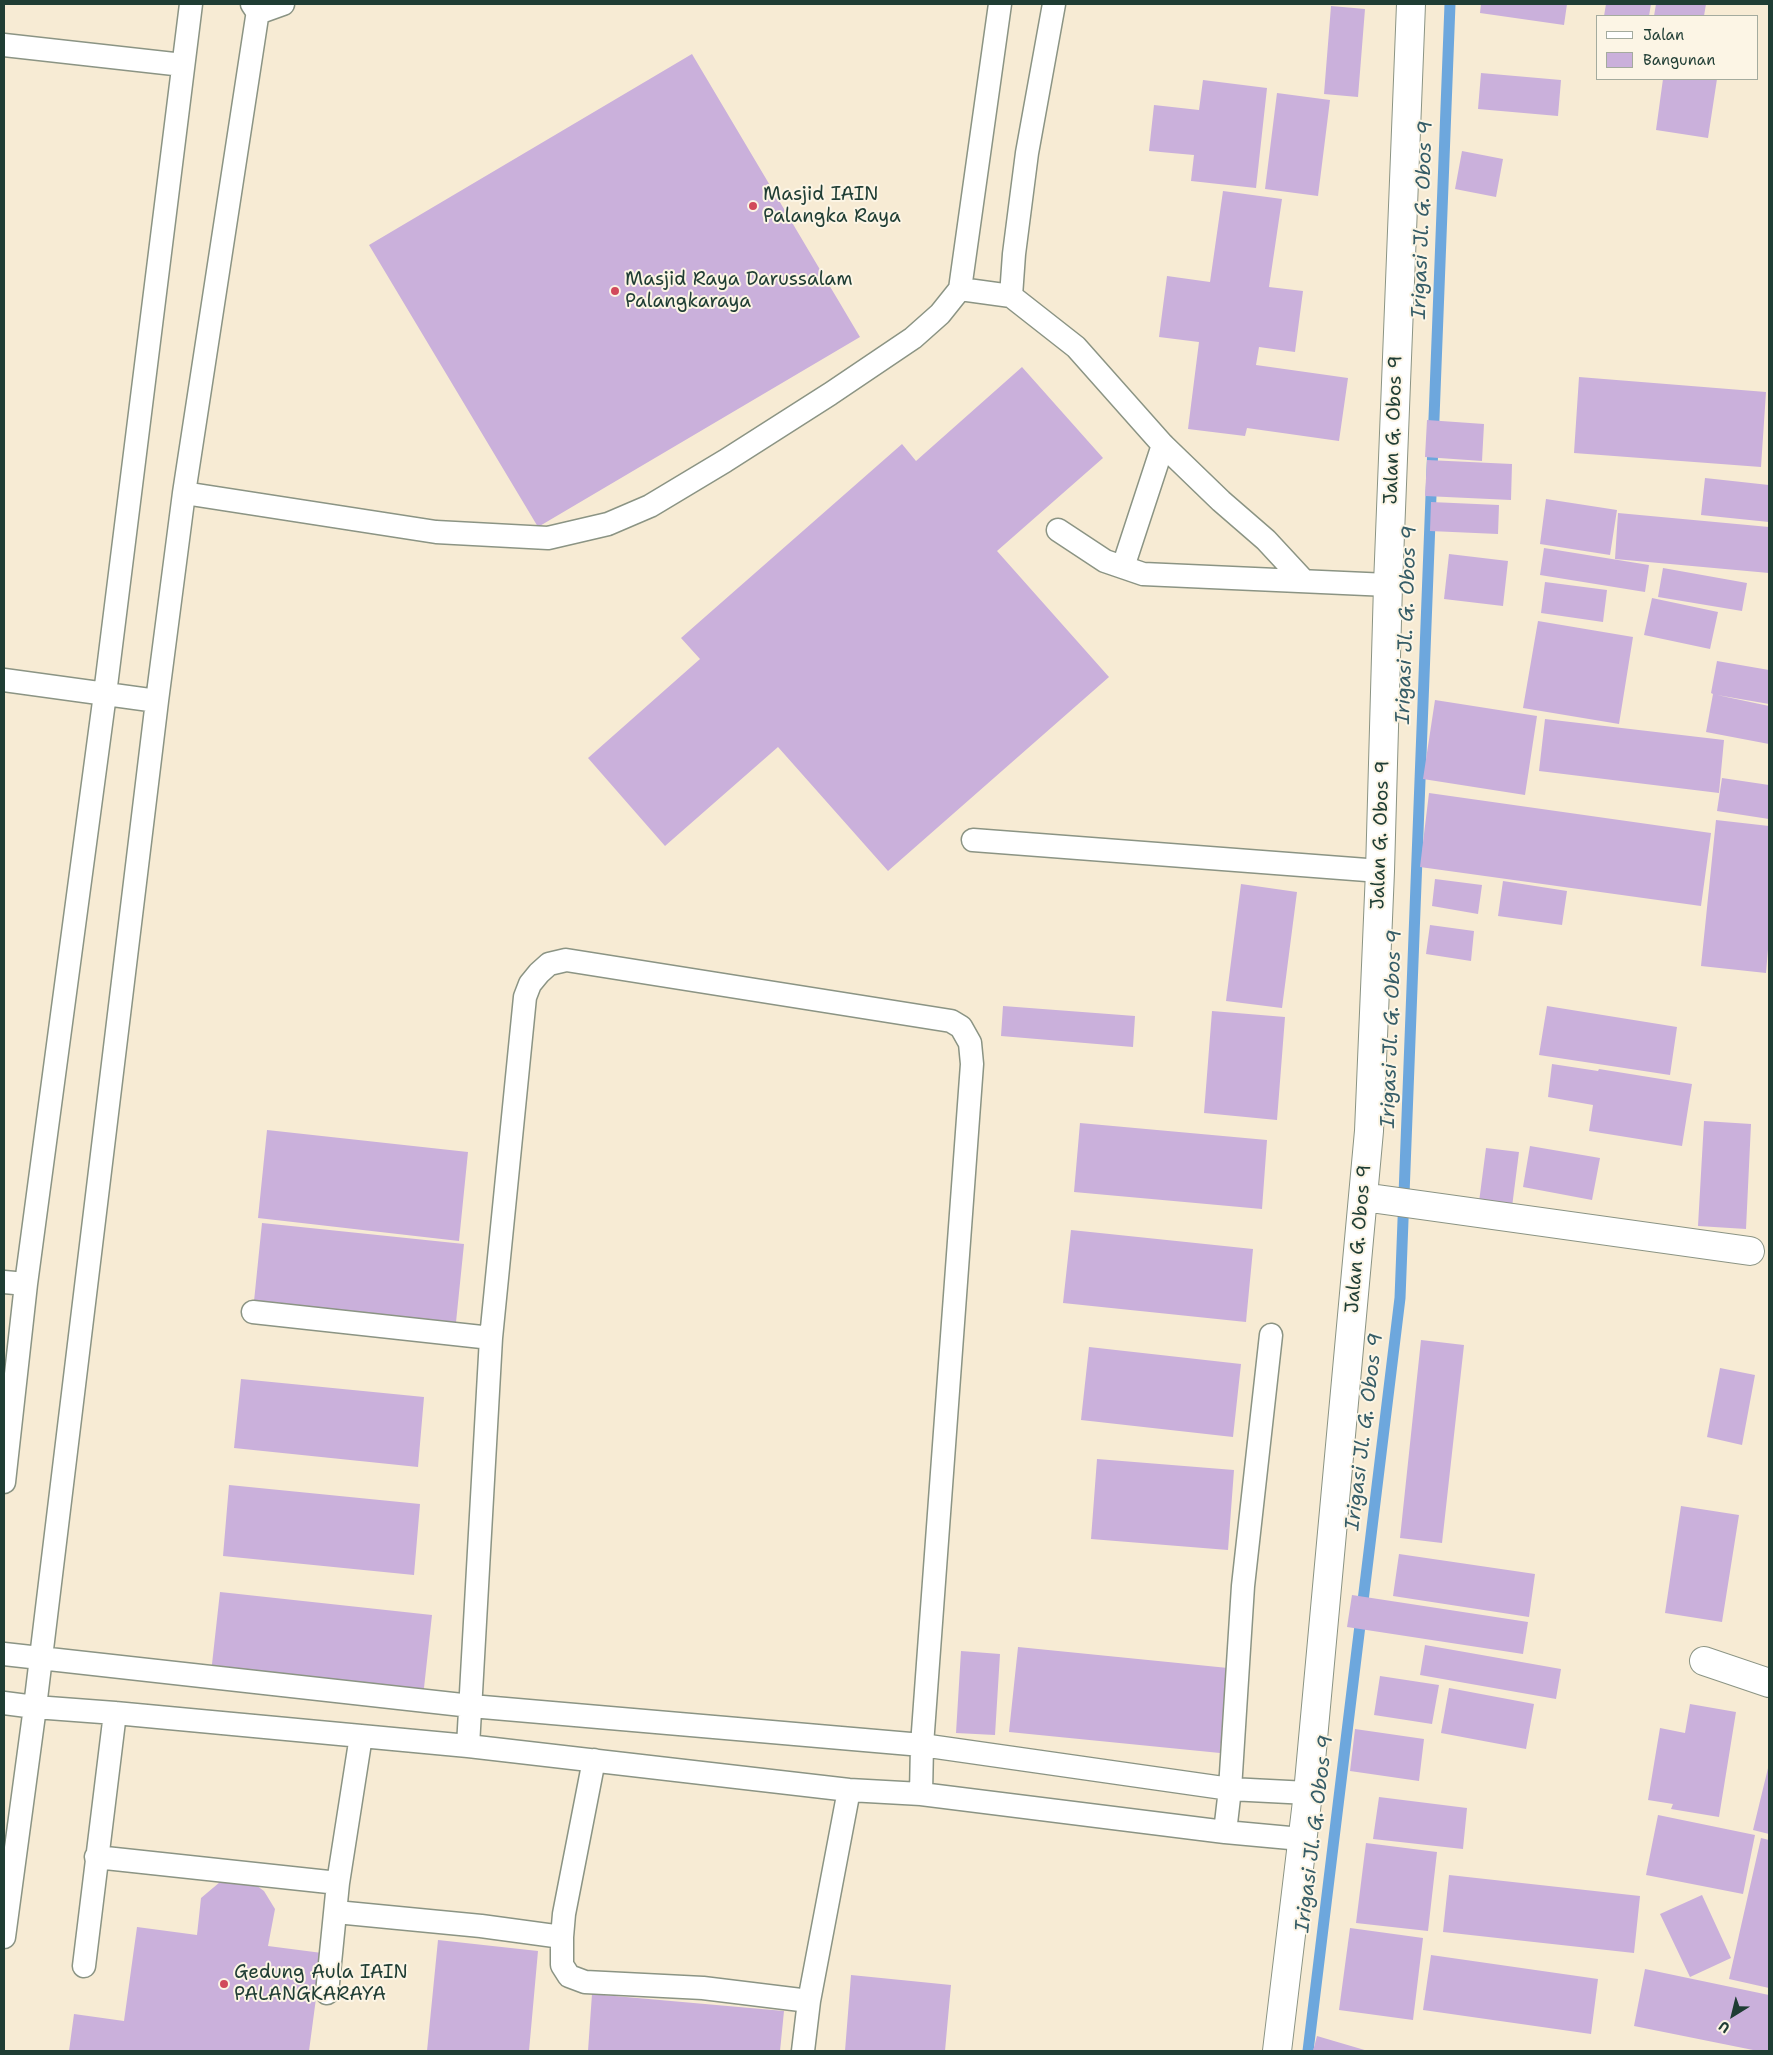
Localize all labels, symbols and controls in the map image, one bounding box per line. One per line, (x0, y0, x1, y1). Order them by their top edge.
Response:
legend (1596, 15, 1758, 80)
text: Jalan (1643, 25, 1684, 45)
text: Bangunan (1643, 50, 1715, 70)
water label: Irigasi Jl. G. Obos 9 (1408, 121, 1438, 319)
place label: Masjid IAIN Palangka Raya (763, 184, 901, 228)
marker: Masjid IAIN Palangka Raya (747, 200, 759, 212)
place label: Masjid Raya Darussalam Palangkaraya (625, 269, 853, 313)
marker: Masjid Raya Darussalam Palangkaraya (609, 285, 621, 297)
street label: Jalan G. Obos 9 (1380, 355, 1408, 505)
water label: Irigasi Jl. G. Obos 9 (1392, 526, 1422, 724)
street label: Jalan G. Obos 9 (1367, 760, 1395, 910)
water label: Irigasi Jl. G. Obos 9 (1377, 930, 1407, 1128)
street label: Jalan G. Obos 9 (1341, 1164, 1377, 1314)
water label: Irigasi Jl. G. Obos 9 (1341, 1332, 1389, 1532)
water label: Irigasi Jl. G. Obos 9 (1291, 1734, 1339, 1934)
place label: Gedung Aula IAIN PALANGKARAYA (234, 1962, 408, 2006)
marker: Gedung Aula IAIN PALANGKARAYA (218, 1978, 230, 1990)
north arrow (1708, 1990, 1758, 2040)
text: U (1715, 2017, 1733, 2037)

